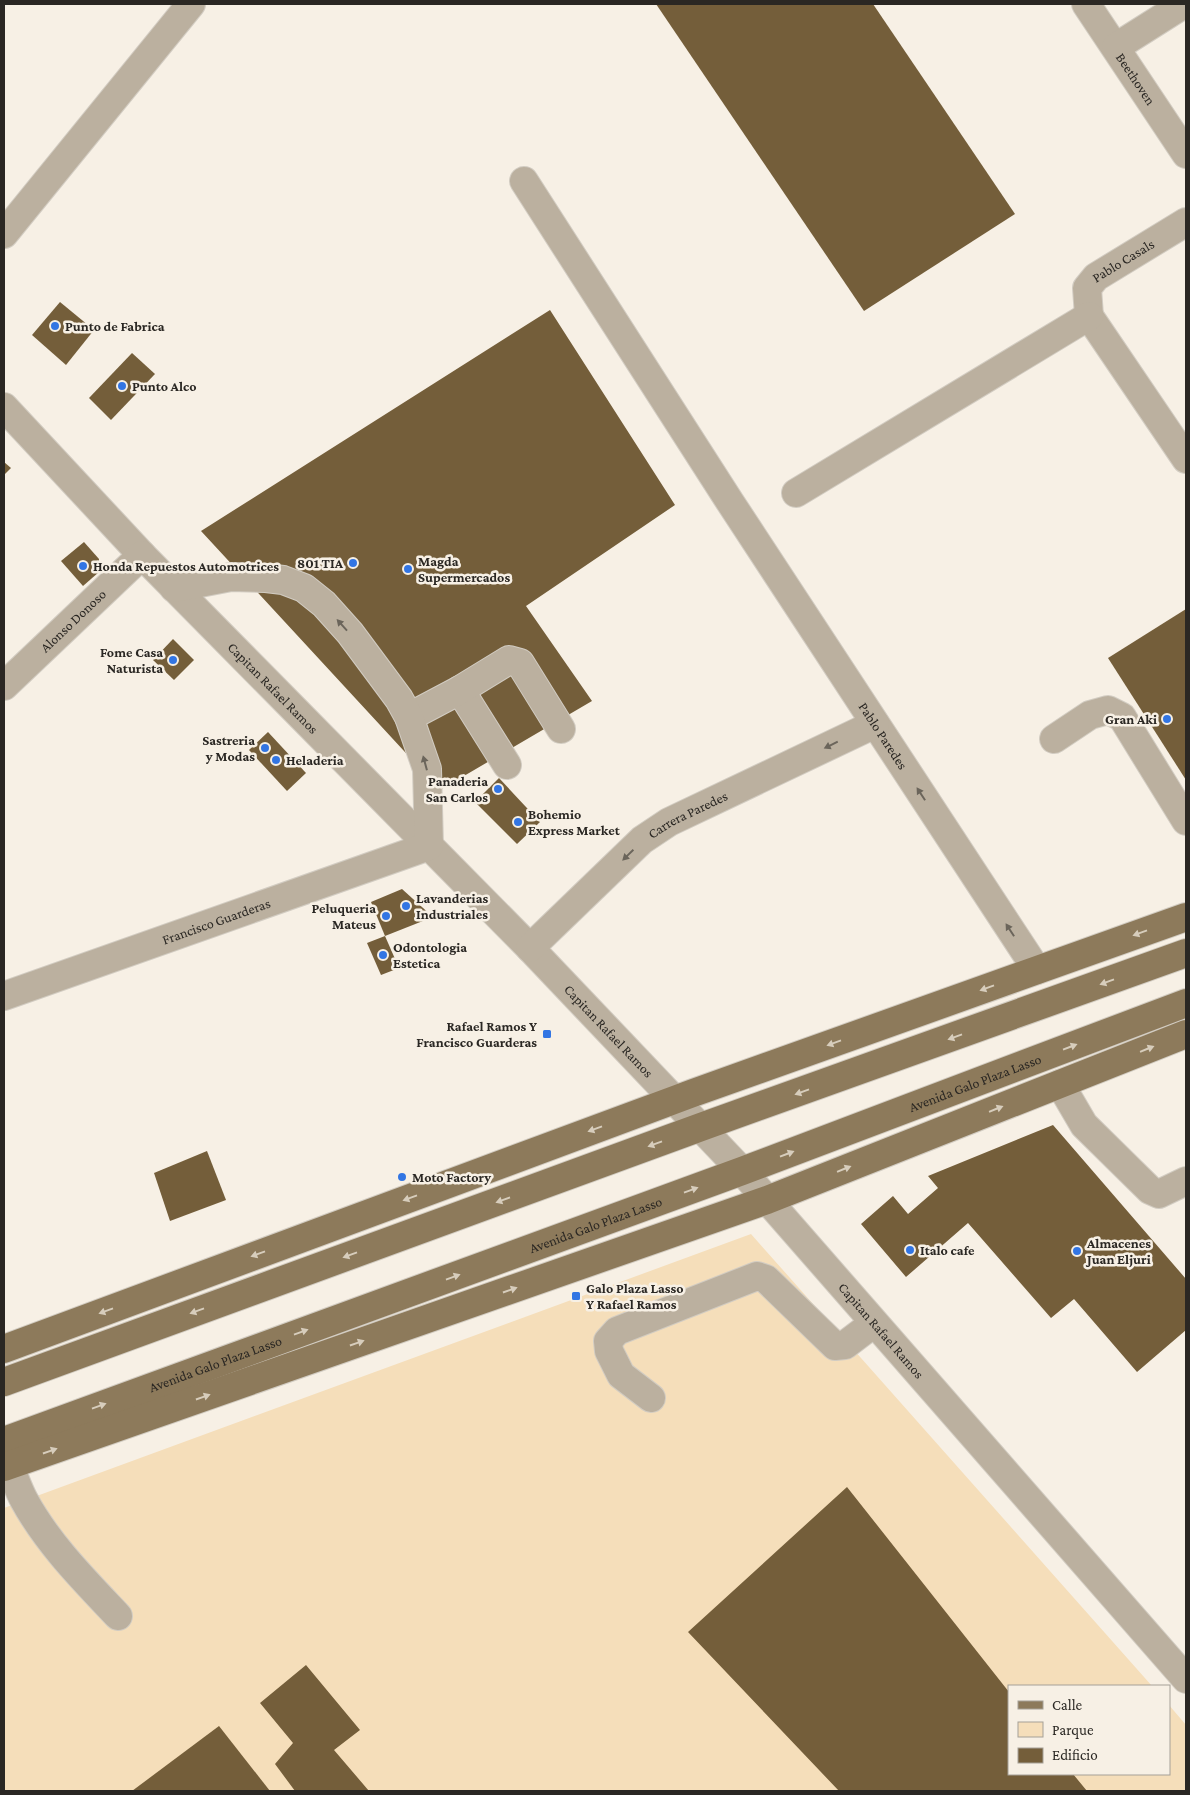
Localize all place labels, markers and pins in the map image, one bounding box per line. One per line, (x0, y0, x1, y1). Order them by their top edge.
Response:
place label: Punto de Fabrica (65, 318, 165, 334)
marker: Punto de Fabrica (49, 320, 61, 332)
place label: Punto Alco (132, 378, 197, 394)
marker: Punto Alco (116, 380, 128, 392)
place label: Magda Supermercados (418, 553, 510, 585)
place label: 801 TIA (297, 555, 344, 571)
marker: 801 TIA (347, 557, 359, 569)
place label: Honda Repuestos Automotrices (93, 558, 279, 574)
marker: Honda Repuestos Automotrices (77, 560, 89, 572)
marker: Magda Supermercados (402, 563, 414, 575)
place label: Fome Casa Naturista (100, 644, 163, 676)
marker: Fome Casa Naturista (167, 654, 179, 666)
place label: Gran Aki (1105, 711, 1157, 727)
marker: Gran Aki (1161, 713, 1173, 725)
place label: Sastreria y Modas (202, 732, 255, 764)
marker: Sastreria y Modas (259, 742, 271, 754)
place label: Heladeria (286, 752, 344, 768)
marker: Heladeria (270, 754, 282, 766)
place label: Panaderia San Carlos (426, 773, 488, 805)
marker: Panaderia San Carlos (492, 783, 504, 795)
place label: Bohemio Express Market (528, 806, 621, 838)
marker: Bohemio Express Market (512, 816, 524, 828)
place label: Lavanderias Industriales (416, 890, 488, 922)
place label: Peluqueria Mateus (312, 900, 376, 932)
marker: Lavanderias Industriales (400, 900, 412, 912)
marker: Peluqueria Mateus (380, 910, 392, 922)
place label: Odontologia Estetica (393, 939, 467, 971)
marker: Odontologia Estetica (377, 949, 389, 961)
place label: Rafael Ramos Y Francisco Guarderas (416, 1018, 537, 1050)
marker: Rafael Ramos Y Francisco Guarderas (541, 1028, 553, 1040)
place label: Moto Factory (412, 1169, 491, 1185)
marker: Moto Factory (396, 1171, 408, 1183)
place label: Almacenes Juan Eljuri (1085, 1235, 1151, 1268)
place label: Italo cafe (920, 1242, 975, 1258)
marker: Italo cafe (904, 1244, 916, 1256)
marker: Almacenes Juan Eljuri (1071, 1245, 1083, 1257)
place label: Galo Plaza Lasso Y Rafael Ramos (586, 1280, 684, 1312)
marker: Galo Plaza Lasso Y Rafael Ramos (570, 1290, 582, 1302)

